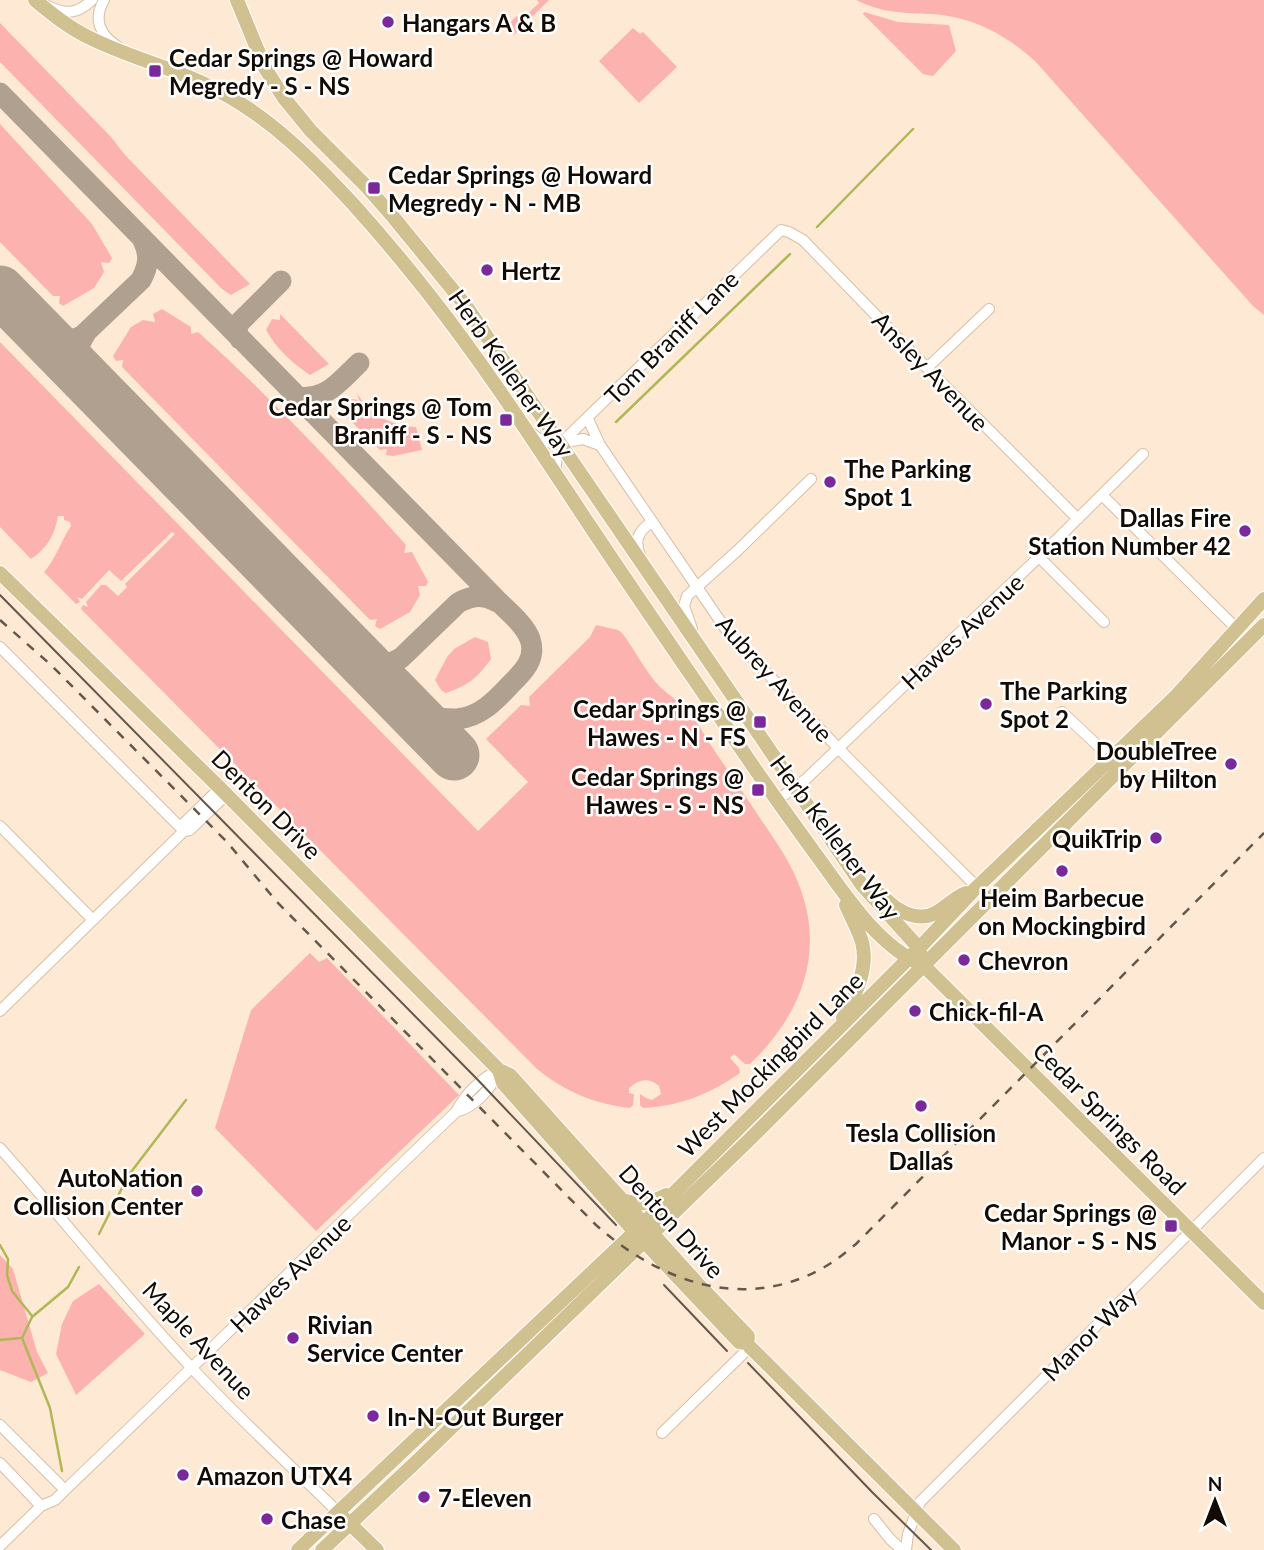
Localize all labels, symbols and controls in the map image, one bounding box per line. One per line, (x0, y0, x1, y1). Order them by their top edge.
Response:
place label: Hangars A & B (402, 8, 556, 37)
marker: Hangars A & B (380, 14, 396, 30)
place label: Cedar Springs @ Howard Megredy - S - NS (169, 43, 433, 100)
marker: Cedar Springs @ Howard Megredy - S - NS (147, 63, 163, 79)
place label: Cedar Springs @ Howard Megredy - N - MB (388, 160, 652, 217)
marker: Cedar Springs @ Howard Megredy - N - MB (366, 180, 382, 196)
place label: Hertz (501, 256, 561, 285)
marker: Hertz (479, 262, 495, 278)
street label: Tom Braniff Lane (598, 264, 744, 410)
street label: Herb Kelleher Way (443, 283, 581, 463)
street label: Ansley Avenue (867, 305, 995, 437)
place label: Cedar Springs @ Tom Braniff - S - NS (269, 392, 492, 449)
marker: Cedar Springs @ Tom Braniff - S - NS (498, 412, 514, 428)
place label: The Parking Spot 1 (844, 454, 971, 511)
marker: The Parking Spot 1 (822, 474, 838, 490)
place label: Dallas Fire Station Number 42 (1028, 503, 1231, 560)
marker: Dallas Fire Station Number 42 (1237, 523, 1253, 539)
street label: Hawes Avenue (895, 567, 1029, 695)
street label: Aubrey Avenue (711, 609, 839, 747)
place label: The Parking Spot 2 (1000, 676, 1127, 733)
place label: Cedar Springs @ Hawes - N - FS (573, 694, 746, 751)
marker: The Parking Spot 2 (978, 696, 994, 712)
marker: Cedar Springs @ Hawes - N - FS (752, 714, 768, 730)
place label: DoubleTree by Hilton (1096, 736, 1217, 793)
street label: Denton Drive (206, 743, 328, 865)
street label: Herb Kelleher Way (765, 749, 908, 925)
marker: DoubleTree by Hilton (1223, 756, 1239, 772)
place label: Cedar Springs @ Hawes - S - NS (571, 762, 744, 819)
marker: Cedar Springs @ Hawes - S - NS (750, 782, 766, 798)
place label: QuikTrip (1052, 824, 1142, 853)
marker: QuikTrip (1148, 830, 1164, 846)
marker: Heim Barbecue on Mockingbird (1054, 863, 1070, 879)
place label: Heim Barbecue on Mockingbird (978, 883, 1146, 940)
place label: Chevron (978, 946, 1069, 975)
marker: Chevron (956, 952, 972, 968)
street label: West Mockingbird Lane (672, 966, 868, 1162)
place label: Chick-fil-A (929, 997, 1044, 1026)
marker: Chick-fil-A (907, 1003, 923, 1019)
street label: Cedar Springs Road (1027, 1035, 1193, 1201)
marker: Tesla Collision Dallas (913, 1098, 929, 1114)
place label: Tesla Collision Dallas (846, 1118, 996, 1175)
street label: Denton Drive (613, 1158, 731, 1284)
place label: AutoNation Collision Center (13, 1163, 183, 1220)
marker: AutoNation Collision Center (189, 1183, 205, 1199)
place label: Cedar Springs @ Manor - S - NS (984, 1198, 1157, 1255)
street label: Hawes Avenue (224, 1208, 356, 1338)
marker: Cedar Springs @ Manor - S - NS (1163, 1218, 1179, 1234)
street label: Maple Avenue (137, 1275, 261, 1405)
street label: Manor Way (1035, 1279, 1143, 1387)
place label: Rivian Service Center (307, 1310, 463, 1367)
marker: Rivian Service Center (285, 1330, 301, 1346)
place label: In-N-Out Burger (387, 1402, 564, 1431)
marker: In-N-Out Burger (365, 1408, 381, 1424)
place label: Amazon UTX4 (196, 1461, 352, 1490)
north arrow (1180, 1466, 1250, 1536)
marker: Amazon UTX4 (175, 1467, 191, 1483)
text: N (1208, 1472, 1222, 1495)
place label: 7-Eleven (438, 1483, 532, 1512)
marker: 7-Eleven (416, 1489, 432, 1505)
place label: Chase (281, 1505, 346, 1534)
marker: Chase (259, 1511, 275, 1527)

